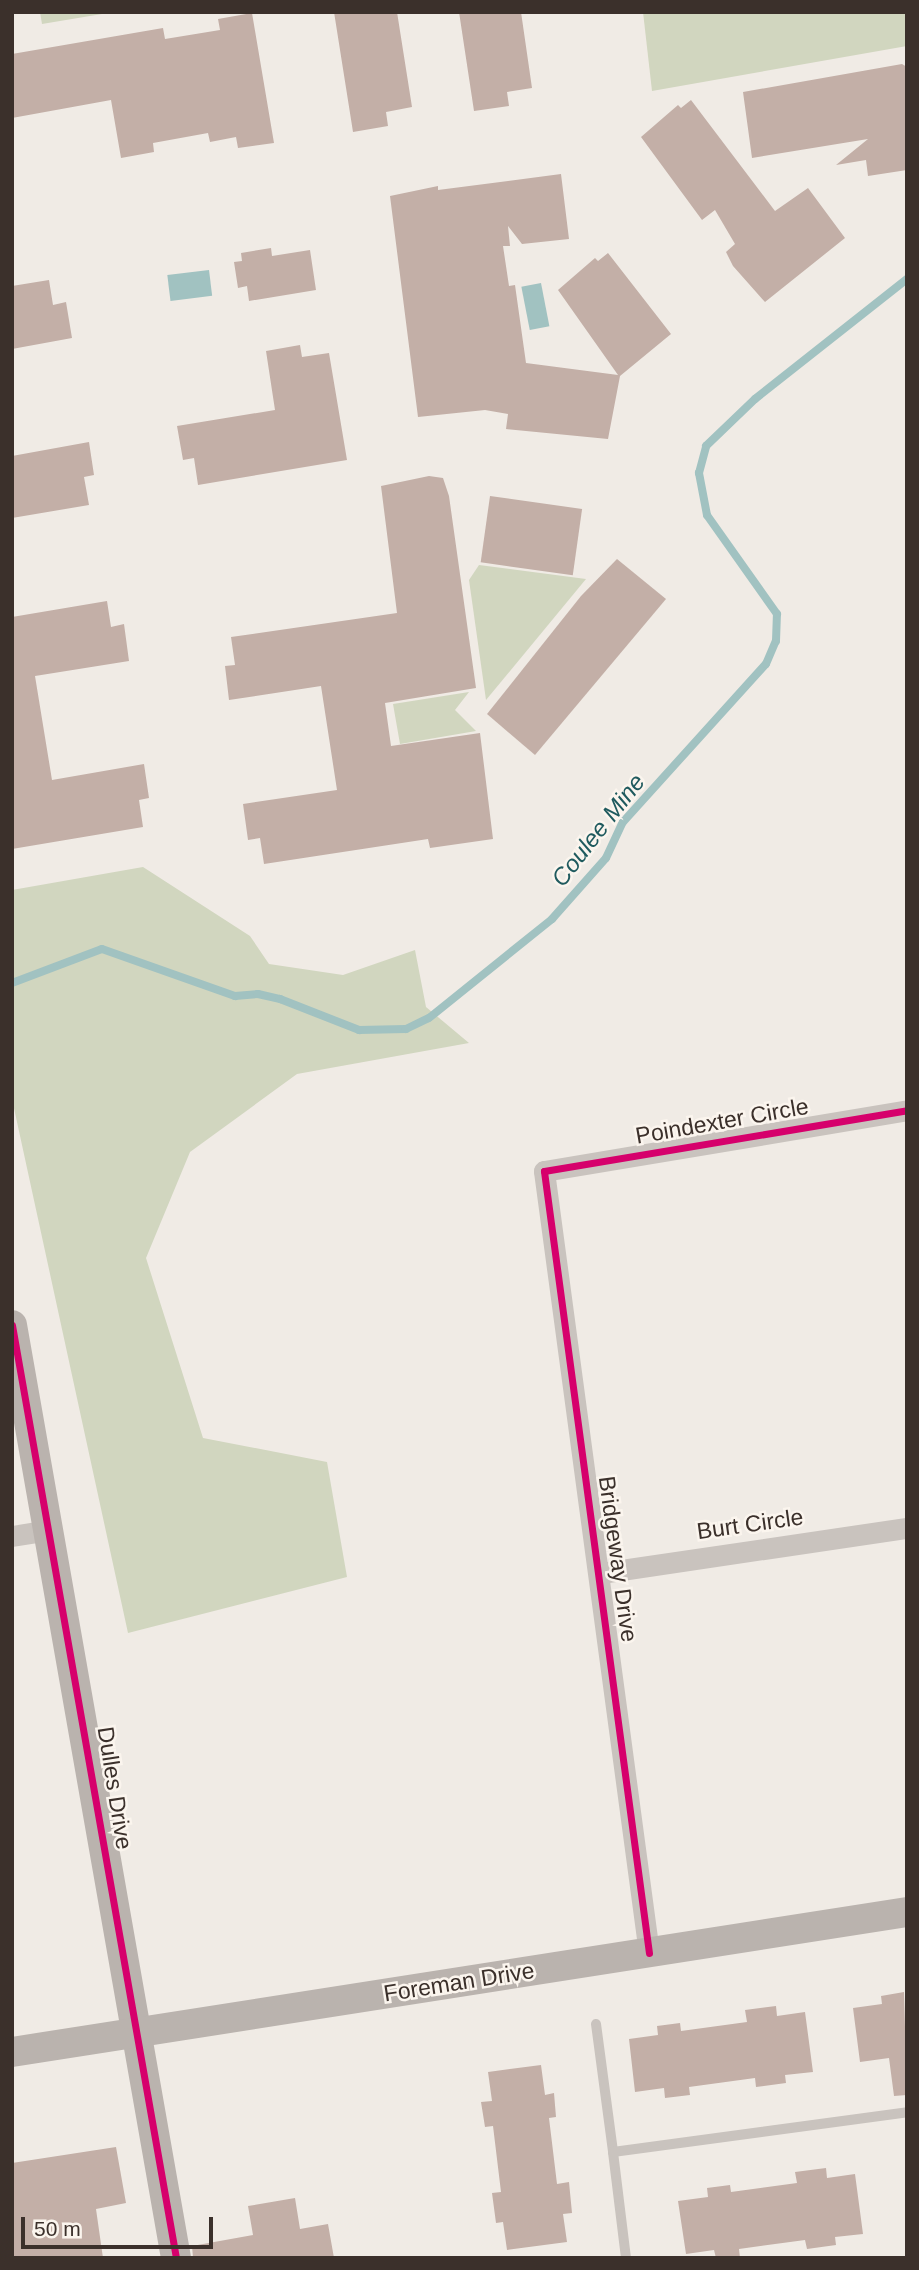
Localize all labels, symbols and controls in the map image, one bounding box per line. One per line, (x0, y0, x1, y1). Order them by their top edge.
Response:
water label: Coulee Mine (545, 768, 651, 892)
street label: Poindexter Circle (633, 1092, 811, 1150)
street label: Bridgeway Drive (593, 1474, 643, 1644)
street label: Burt Circle (695, 1503, 805, 1545)
street label: Dulles Drive (92, 1725, 138, 1851)
street label: Foreman Drive (382, 1956, 536, 2008)
scale bar (24, 2204, 217, 2248)
text: 50 m (34, 2217, 81, 2240)

